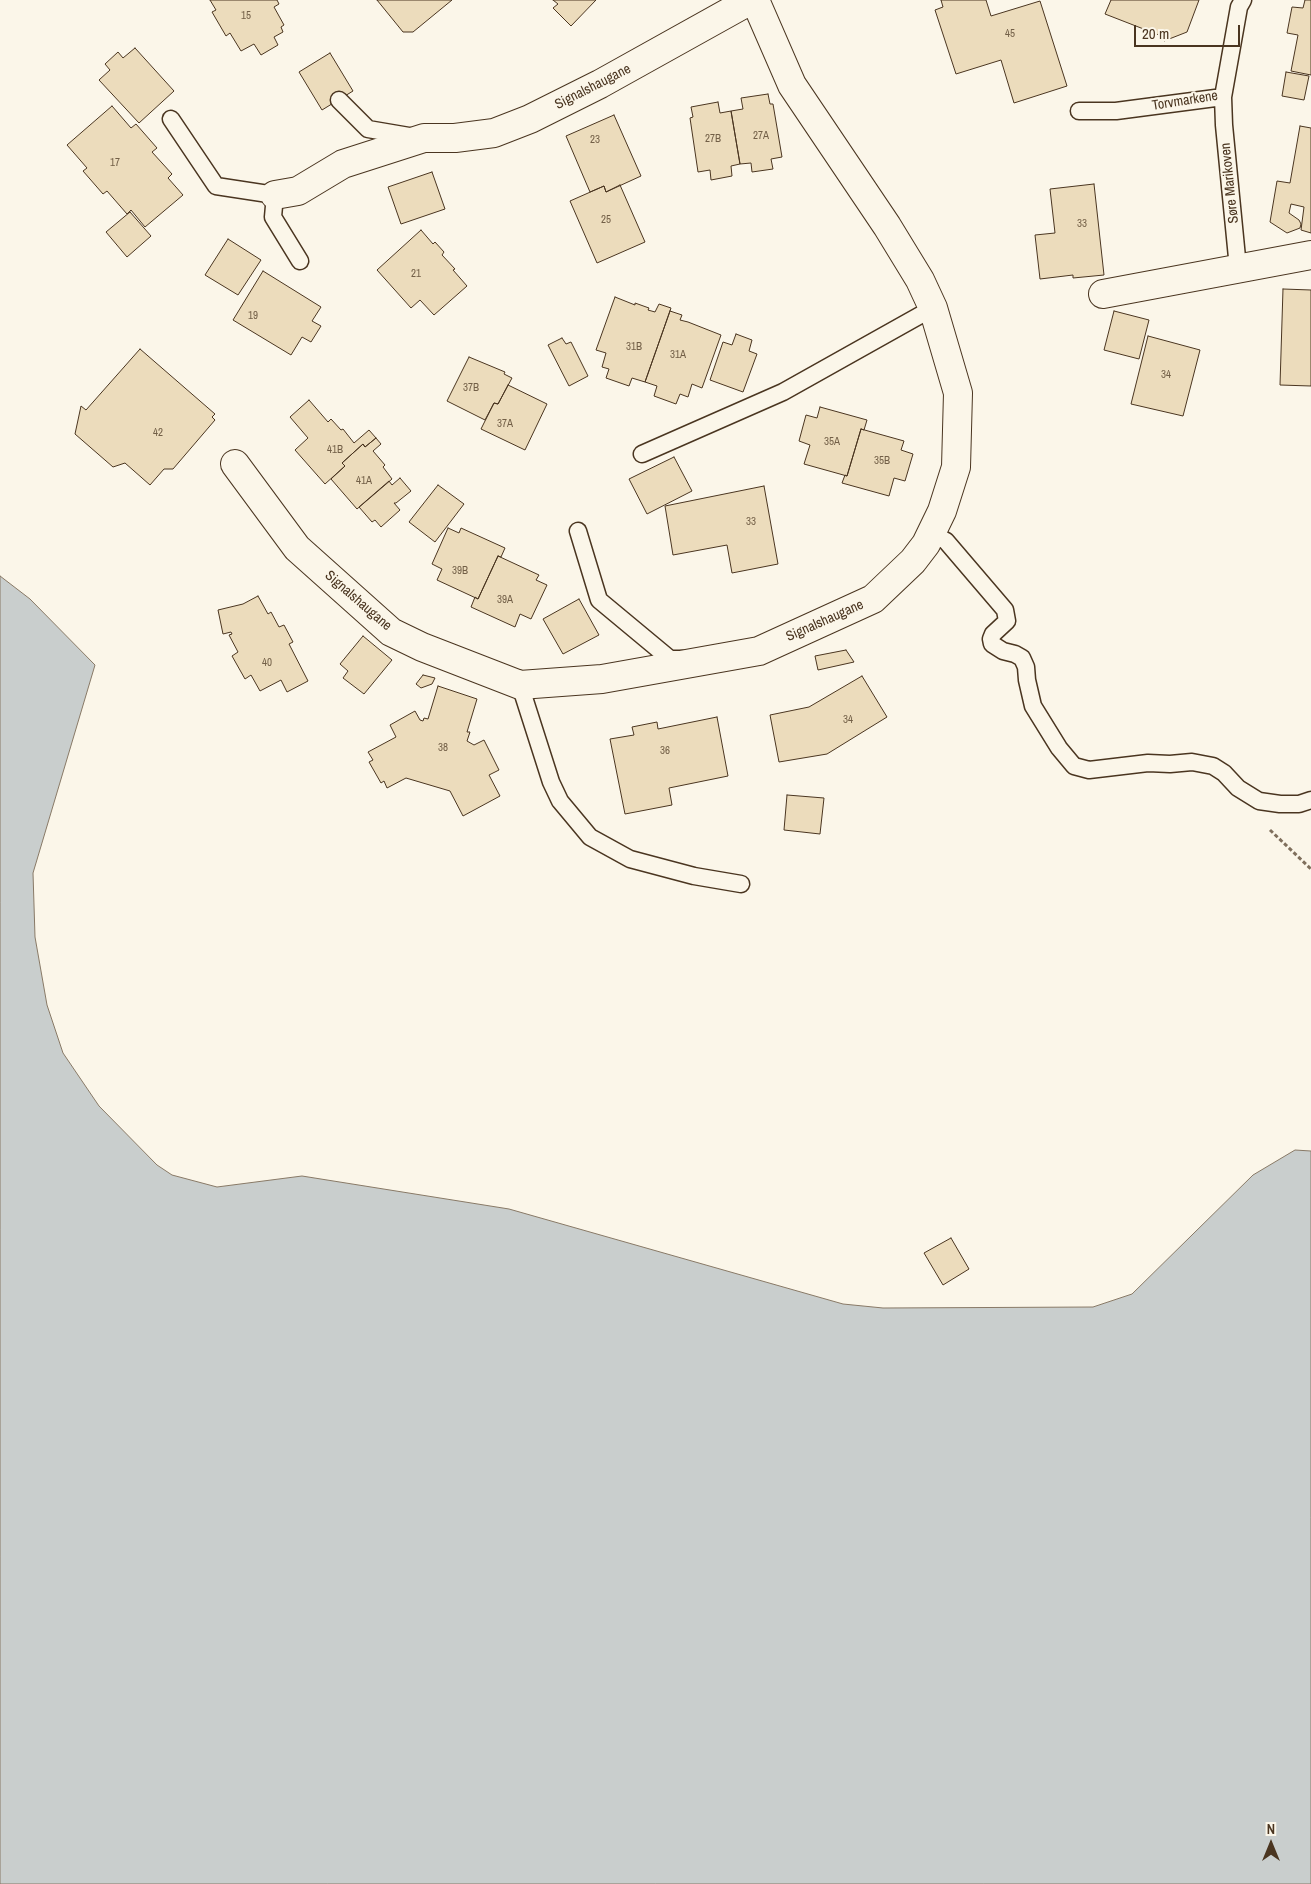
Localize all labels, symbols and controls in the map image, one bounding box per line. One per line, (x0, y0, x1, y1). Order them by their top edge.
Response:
house number: 15 (241, 9, 251, 23)
scale bar (1136, 15, 1242, 47)
text: 20 m (1142, 23, 1169, 44)
house number: 45 (1005, 27, 1015, 41)
street label: Signalshaugane (552, 61, 634, 113)
street label: Torvmarkene (1151, 88, 1219, 114)
house number: 27A (753, 129, 769, 143)
house number: 27B (705, 132, 721, 146)
house number: 23 (590, 133, 600, 147)
street label: Søre Marikoven (1217, 142, 1243, 224)
house number: 17 (110, 156, 120, 170)
house number: 25 (601, 213, 611, 227)
house number: 33 (1077, 217, 1087, 231)
house number: 21 (411, 267, 421, 281)
house number: 19 (248, 309, 258, 323)
house number: 31B (626, 340, 642, 354)
house number: 31A (670, 348, 686, 362)
house number: 34 (1161, 368, 1171, 382)
house number: 37B (463, 381, 479, 395)
house number: 37A (497, 417, 513, 431)
house number: 42 (153, 426, 163, 440)
house number: 35A (824, 435, 840, 449)
house number: 41B (327, 443, 343, 457)
house number: 35B (874, 454, 890, 468)
house number: 41A (356, 474, 372, 488)
house number: 33 (746, 515, 756, 529)
house number: 39B (452, 564, 468, 578)
street label: Signalshaugane (321, 567, 395, 635)
house number: 39A (497, 593, 513, 607)
street label: Signalshaugane (784, 596, 866, 646)
house number: 40 (262, 656, 272, 670)
house number: 34 (843, 713, 853, 727)
house number: 38 (438, 741, 448, 755)
house number: 36 (660, 744, 670, 758)
north arrow (1246, 1819, 1296, 1869)
text: N (1267, 1820, 1275, 1838)

